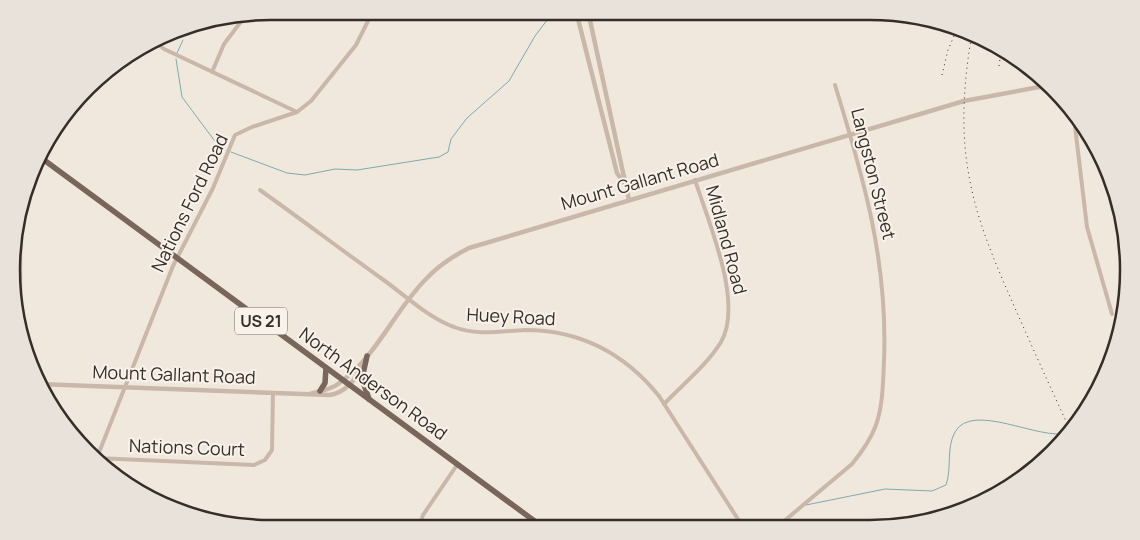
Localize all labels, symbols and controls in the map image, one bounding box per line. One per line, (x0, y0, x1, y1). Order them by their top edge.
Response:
street label: Langston Street (846, 106, 902, 242)
street label: Nations Ford Road (145, 130, 233, 276)
street label: Mount Gallant Road (558, 147, 721, 215)
street label: Midland Road (701, 183, 753, 297)
street label: Huey Road (466, 302, 556, 330)
road number: US 21 (235, 308, 287, 334)
street label: North Anderson Road (295, 321, 452, 445)
street label: Mount Gallant Road (92, 359, 256, 389)
street label: Nations Court (129, 433, 245, 461)

